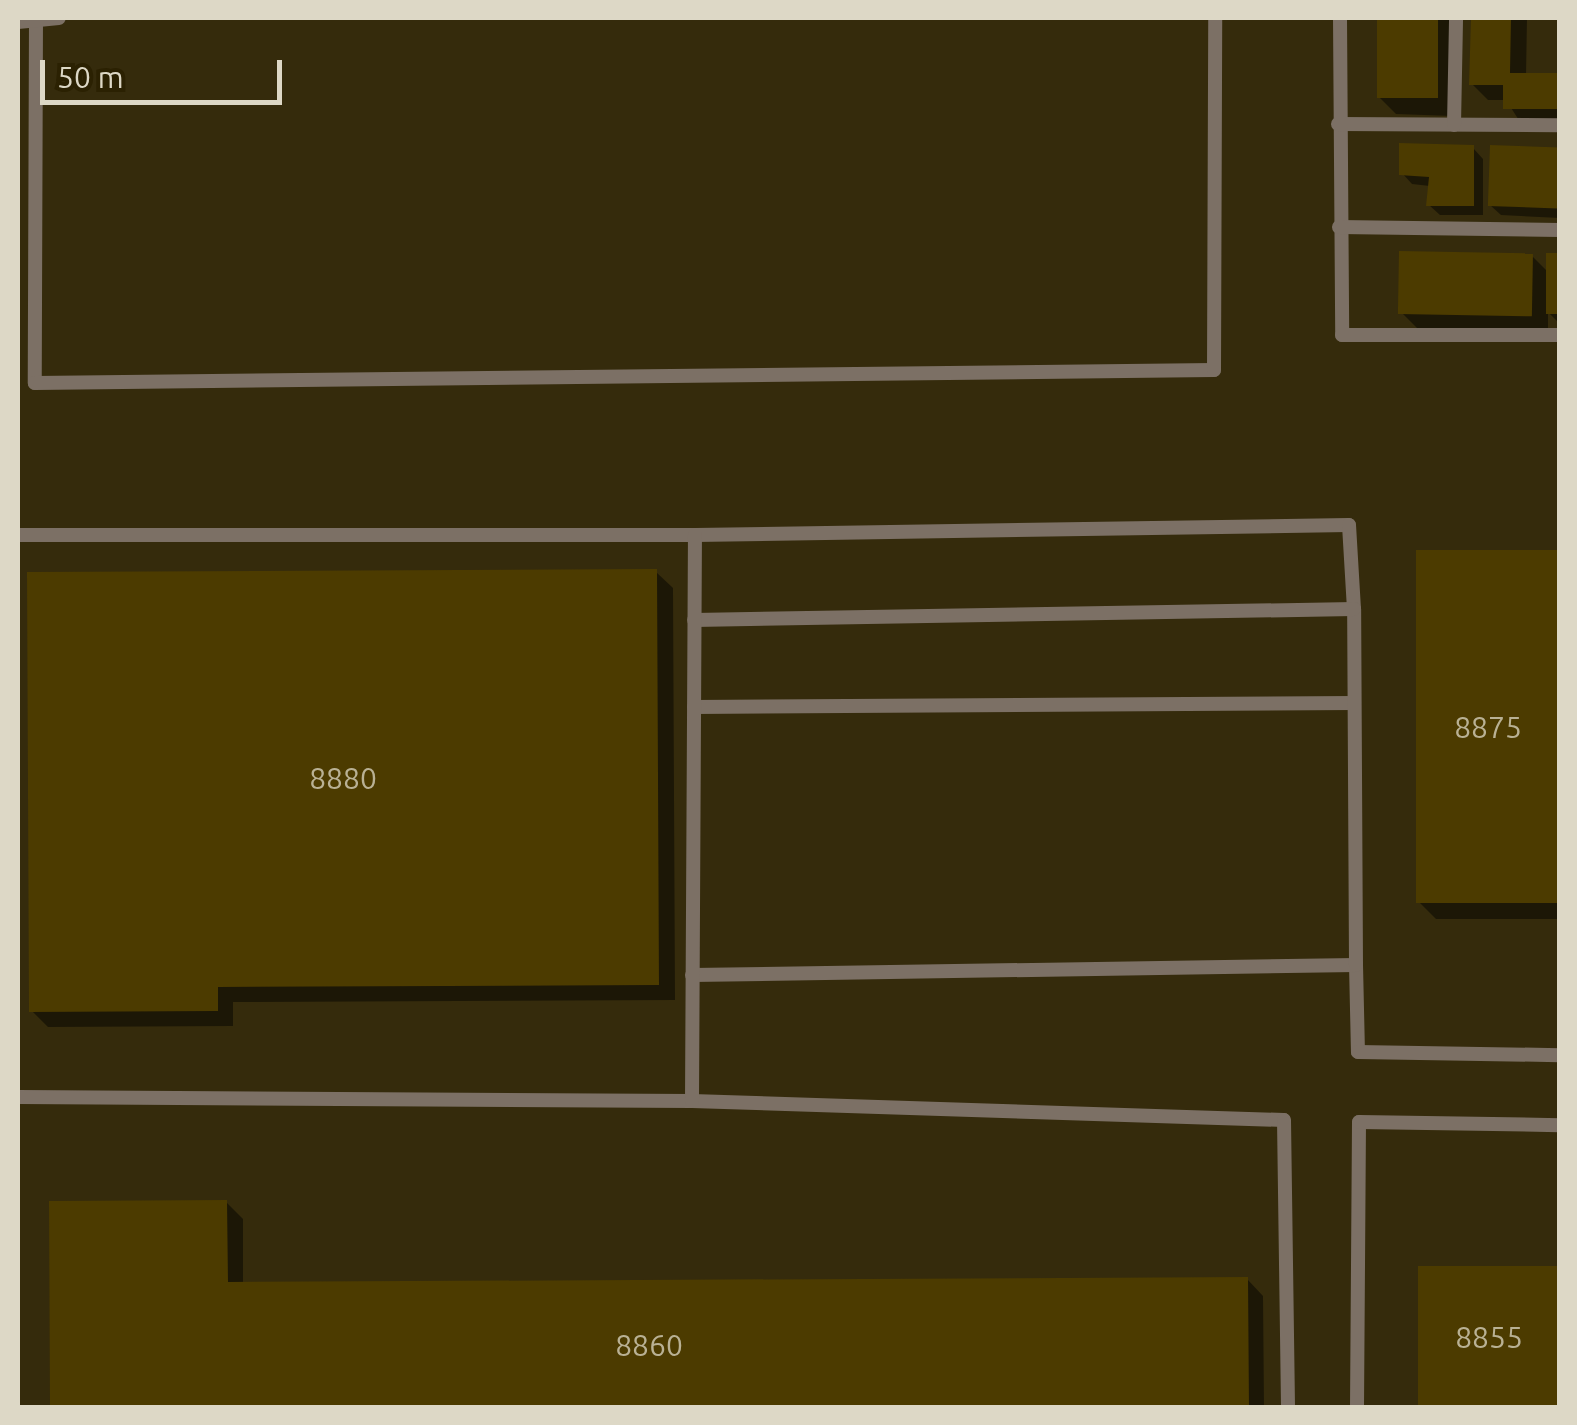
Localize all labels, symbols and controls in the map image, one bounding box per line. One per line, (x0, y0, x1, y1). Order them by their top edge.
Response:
scale bar (45, 40, 288, 102)
text: 50 m (57, 60, 124, 94)
house number: 8875 (1454, 709, 1522, 745)
house number: 8880 (309, 760, 377, 796)
house number: 8855 (1455, 1319, 1523, 1355)
house number: 8860 (615, 1327, 683, 1363)

